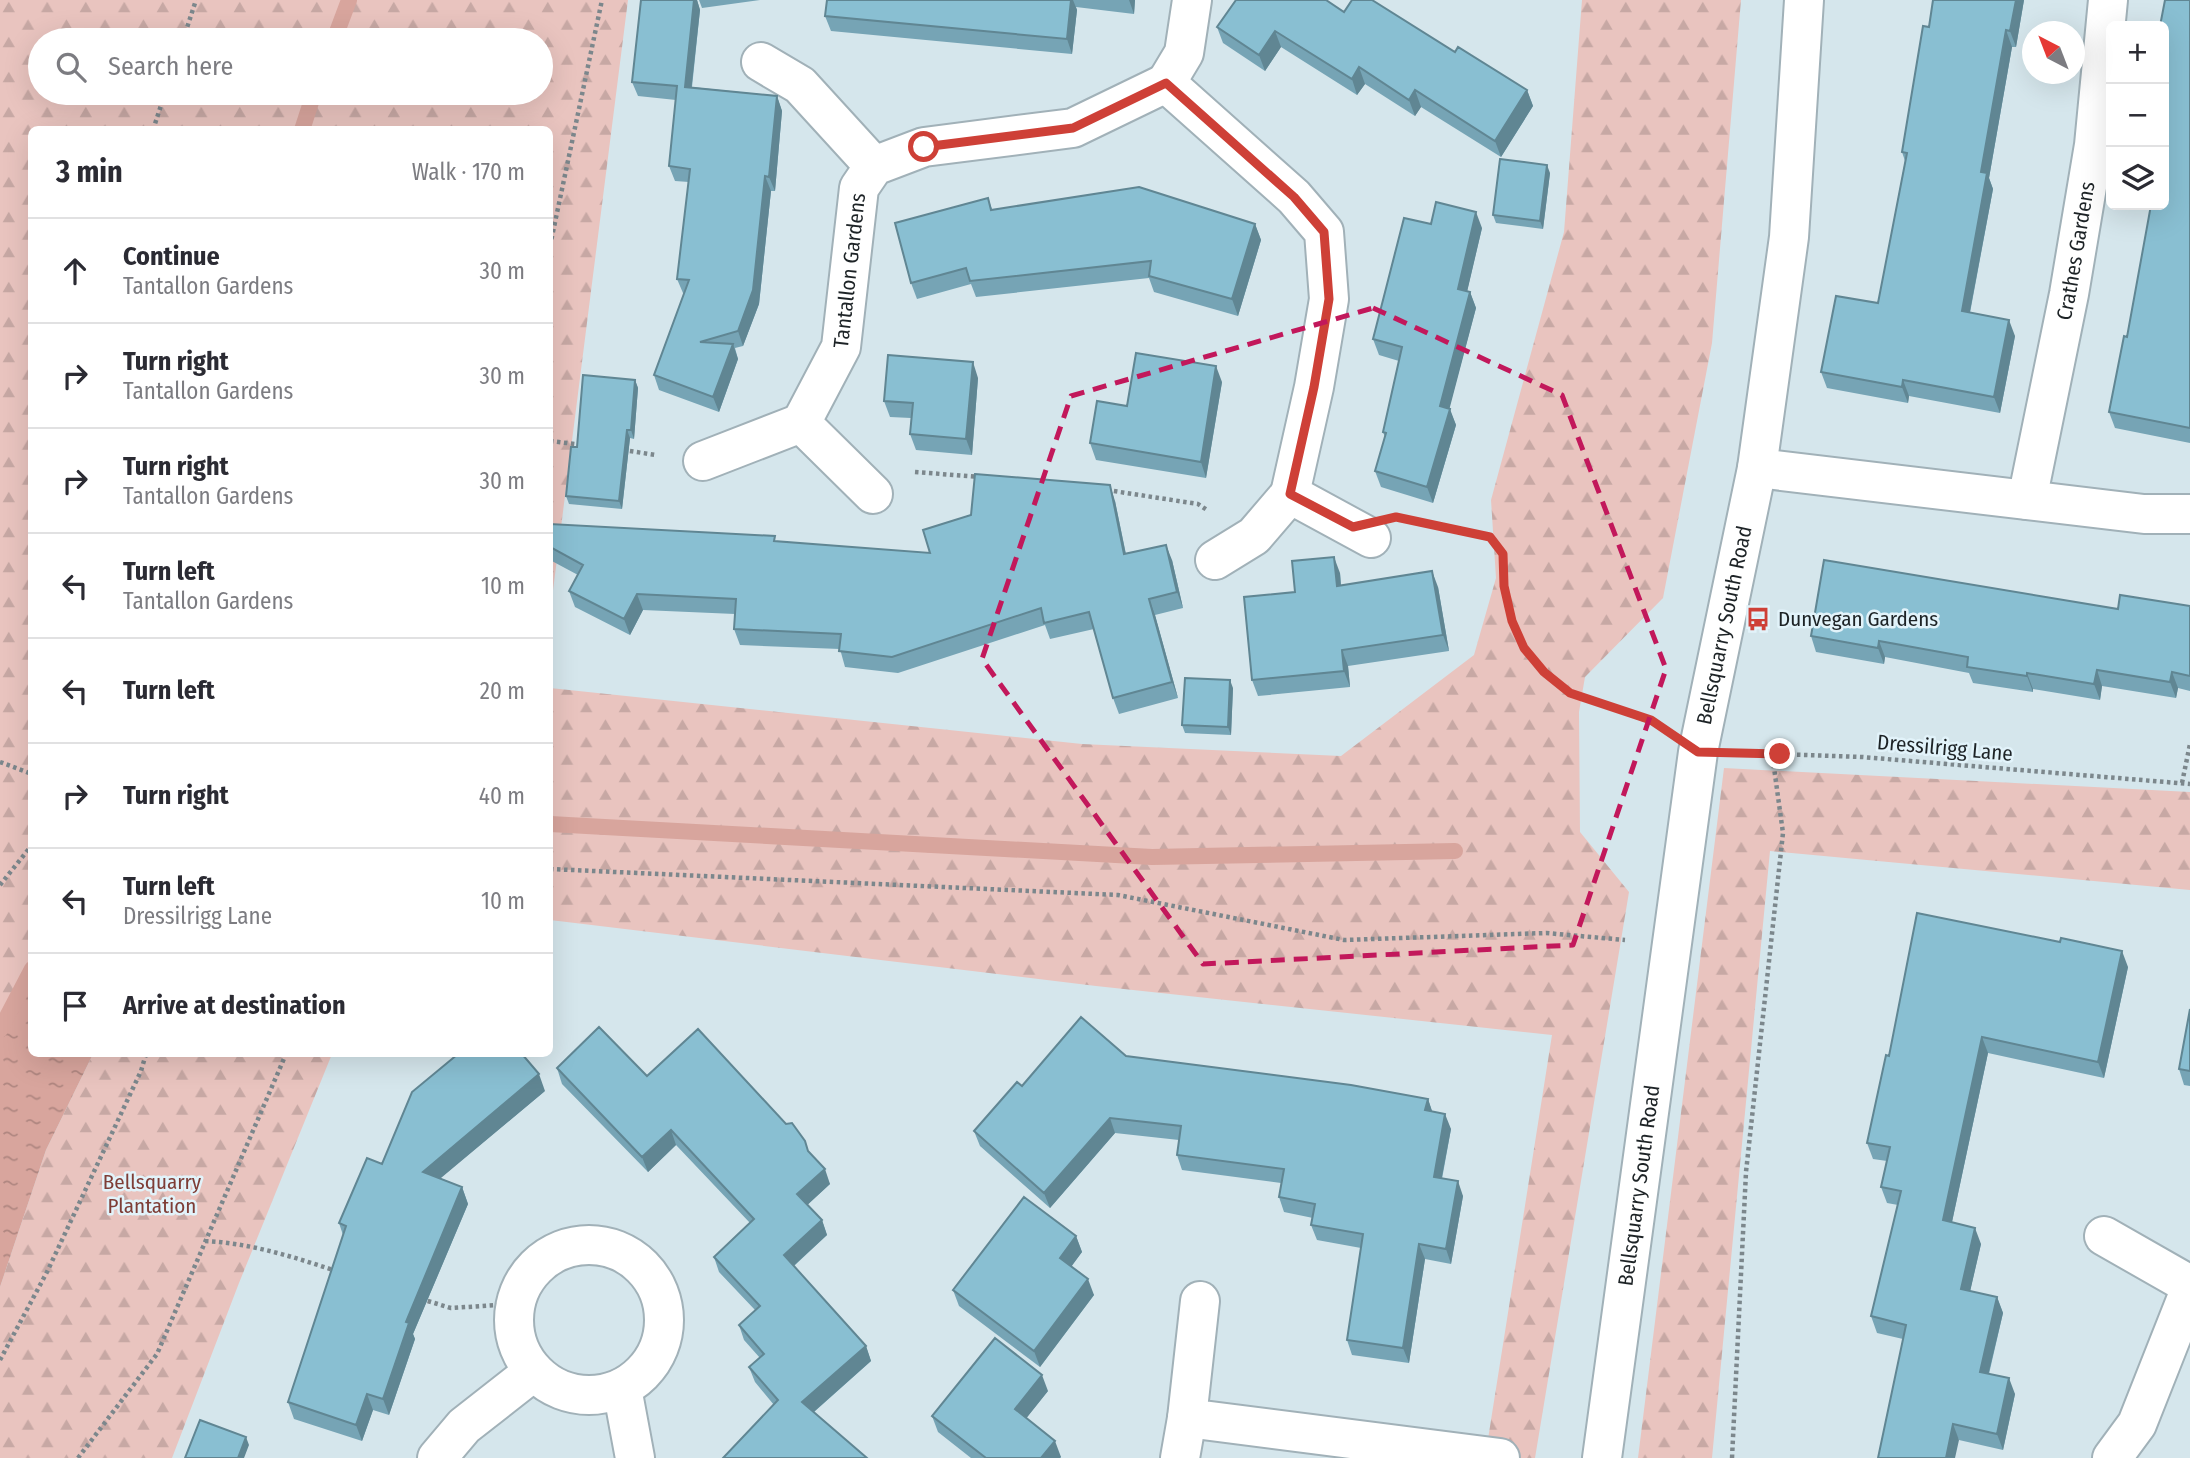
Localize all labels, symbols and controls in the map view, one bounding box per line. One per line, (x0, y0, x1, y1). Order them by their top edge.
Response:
north arrow (2022, 21, 2085, 84)
map controls (2106, 21, 2169, 210)
button: + (2106, 21, 2169, 84)
search box (28, 28, 553, 105)
icon: search (52, 48, 90, 86)
text: Search here (108, 51, 233, 82)
button: − (2106, 84, 2169, 147)
route start (908, 131, 939, 162)
button: layers (2106, 147, 2169, 210)
text: 3 min (56, 154, 123, 190)
text: Walk · 170 m (412, 158, 525, 186)
street label: Crathes Gardens (2051, 179, 2101, 322)
street label: Tantallon Gardens (828, 192, 871, 349)
text: Continue (123, 241, 220, 272)
icon: ahead (56, 252, 94, 290)
text: 30 m (480, 257, 525, 285)
text: Tantallon Gardens (123, 272, 293, 300)
text: Turn right (123, 346, 229, 377)
icon: right (56, 357, 94, 395)
text: 30 m (480, 362, 525, 390)
text: Tantallon Gardens (123, 377, 293, 405)
text: Turn right (123, 451, 229, 482)
icon: right (56, 462, 94, 500)
text: 30 m (480, 467, 525, 495)
text: Tantallon Gardens (123, 482, 293, 510)
street label: Bellsquarry South Road (1691, 523, 1758, 727)
text: Turn left (123, 556, 215, 587)
icon: left (56, 567, 94, 605)
text: 10 m (481, 572, 525, 600)
text: Tantallon Gardens (123, 587, 293, 615)
bus stop icon: Dunvegan Gardens (1744, 605, 1772, 633)
place label: Dunvegan Gardens (1778, 606, 1938, 632)
icon: left (56, 672, 94, 710)
text: Turn left (123, 675, 215, 706)
text: 20 m (480, 677, 525, 705)
street label: Dressilrigg Lane (1876, 729, 2014, 767)
route end (1764, 738, 1795, 769)
icon: right (56, 777, 94, 815)
text: Turn right (123, 780, 229, 811)
text: 40 m (479, 782, 525, 810)
text: Turn left (123, 871, 215, 902)
icon: left (56, 882, 94, 920)
text: 10 m (481, 887, 525, 915)
text: Dressilrigg Lane (123, 902, 272, 930)
icon: arrive (56, 987, 94, 1025)
text: Arrive at destination (123, 990, 346, 1021)
street label: Bellsquarry South Road (1613, 1083, 1666, 1288)
park label: Bellsquarry Plantation (103, 1169, 202, 1219)

